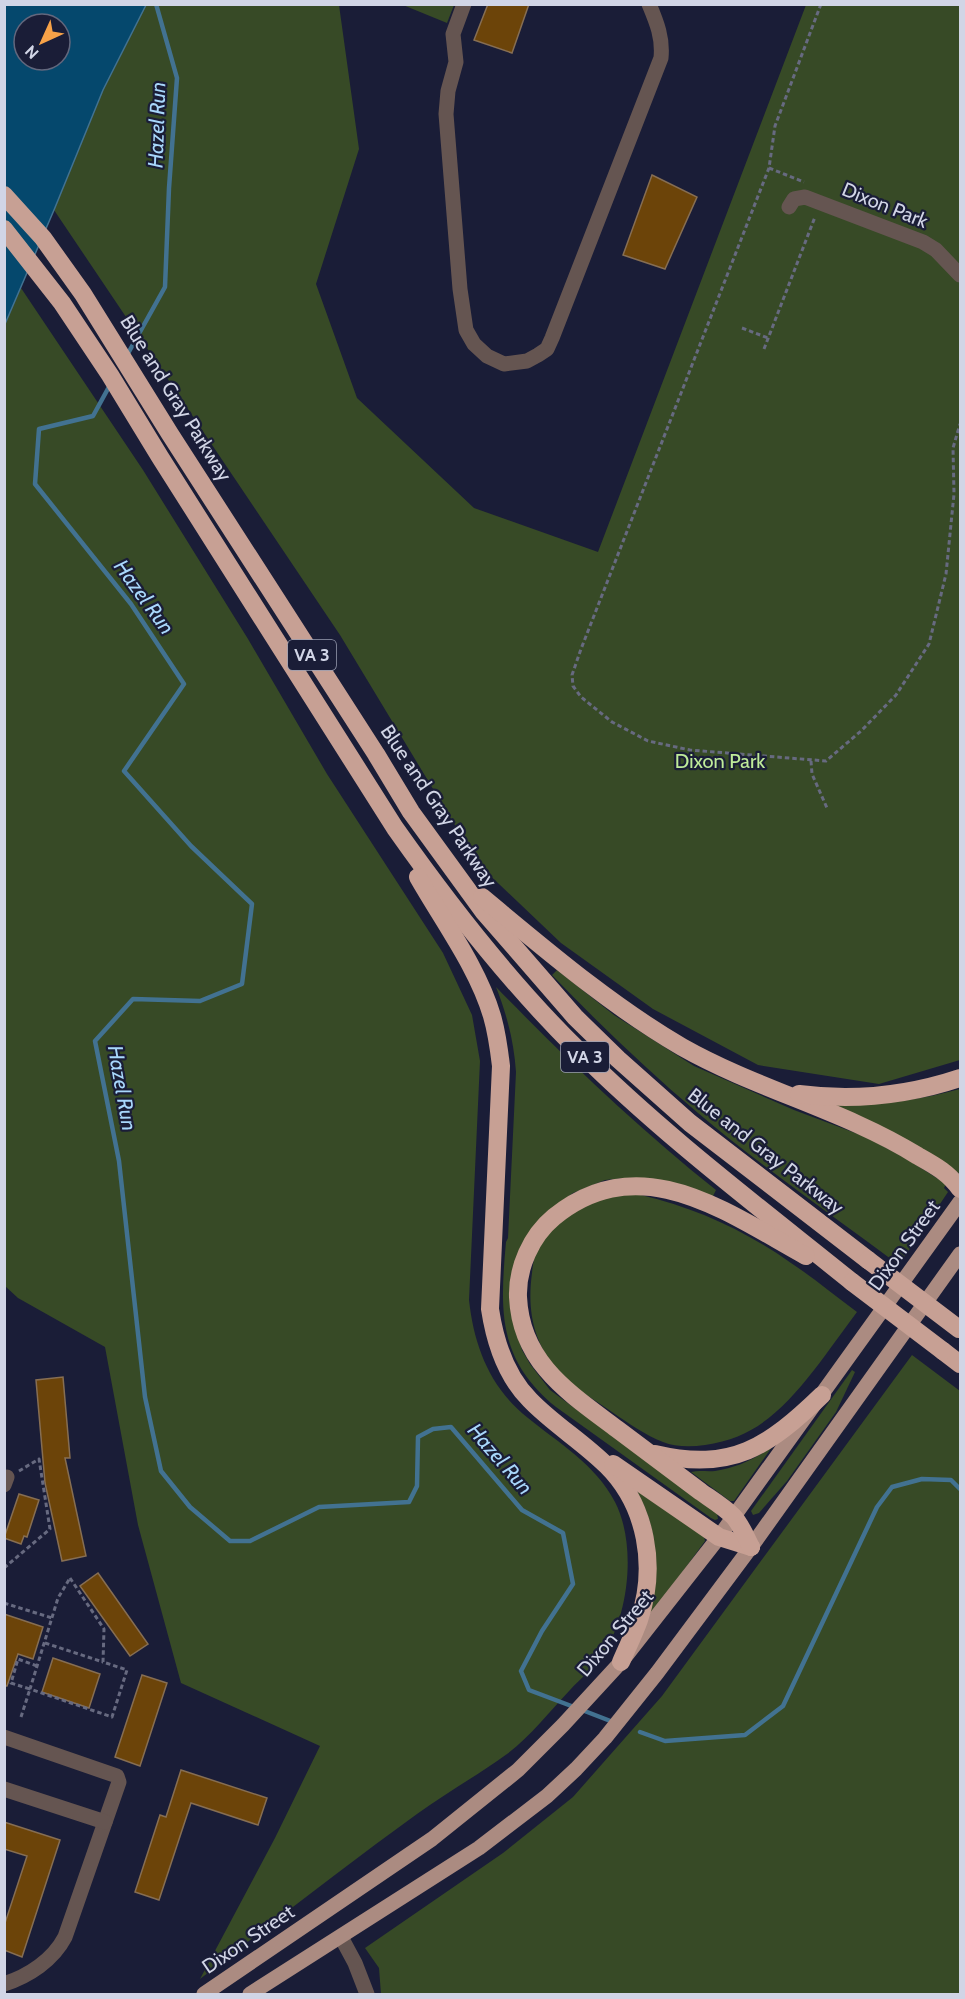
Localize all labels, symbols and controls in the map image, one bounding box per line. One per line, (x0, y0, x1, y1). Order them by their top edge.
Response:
north arrow (12, 12, 72, 72)
text: N (21, 42, 42, 63)
water label: Hazel Run (143, 82, 170, 168)
street label: Dixon Park (839, 177, 931, 233)
street label: Blue and Gray Parkway (115, 311, 237, 485)
water label: Hazel Run (109, 555, 180, 639)
road number: VA 3 (288, 640, 336, 670)
street label: Blue and Gray Parkway (376, 720, 502, 892)
park label: Dixon Park (675, 749, 765, 773)
road number: VA 3 (561, 1042, 609, 1072)
water label: Hazel Run (103, 1043, 142, 1132)
street label: Blue and Gray Parkway (683, 1083, 849, 1219)
street label: Dixon Street (863, 1195, 945, 1295)
water label: Hazel Run (463, 1418, 538, 1499)
street label: Dixon Street (572, 1585, 658, 1681)
street label: Dixon Street (197, 1899, 299, 1979)

